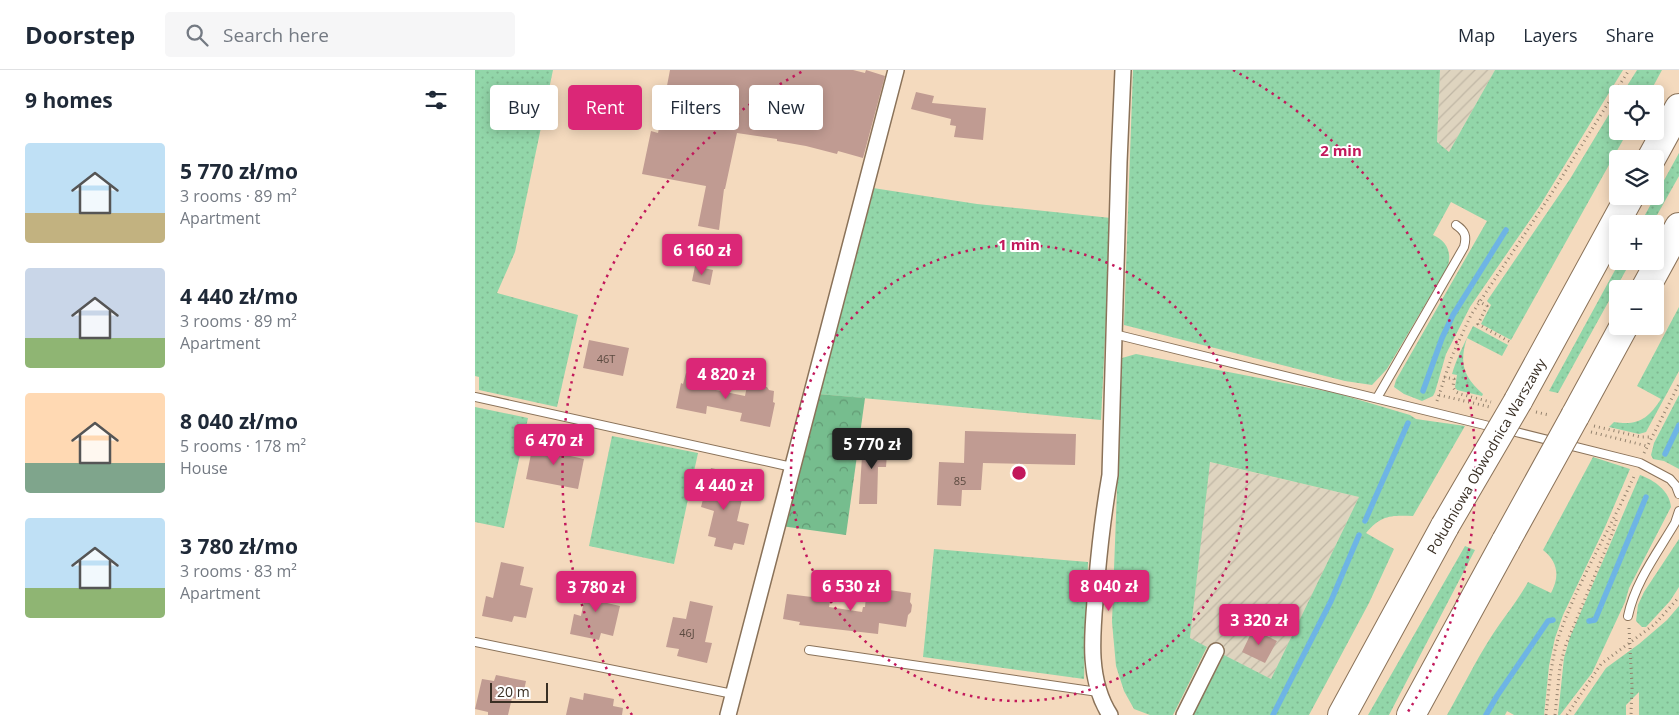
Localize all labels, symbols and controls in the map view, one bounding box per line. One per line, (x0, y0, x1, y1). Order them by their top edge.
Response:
search box (165, 12, 515, 57)
text: Doorstep (25, 18, 135, 51)
icon: search (183, 21, 211, 49)
text: Search here (223, 22, 329, 48)
text: Map (1458, 23, 1495, 47)
text: Layers (1523, 23, 1578, 47)
text: Share (1606, 23, 1654, 47)
chip: Buy (490, 85, 558, 130)
chip: Rent (568, 85, 642, 130)
chip: Filters (652, 85, 739, 130)
chip: New (749, 85, 823, 130)
map controls (1609, 85, 1664, 335)
button: locate (1609, 85, 1664, 140)
text: 9 homes (25, 86, 113, 114)
icon: filters (422, 86, 450, 114)
text: 2 min (1320, 140, 1362, 160)
button: layers (1609, 150, 1664, 205)
text: 5 770 zł/mo (180, 157, 298, 185)
icon: home (65, 163, 125, 223)
text: 3 rooms · 89 m² (180, 185, 297, 207)
text: Apartment (180, 207, 260, 229)
button: + (1609, 215, 1664, 270)
pin: 6 160 zł (650, 234, 754, 276)
text: 1 min (998, 234, 1040, 254)
text: 6 160 zł (673, 239, 731, 261)
button: − (1609, 280, 1664, 335)
text: 4 440 zł/mo (180, 282, 298, 310)
icon: home (65, 288, 125, 348)
text: 3 rooms · 89 m² (180, 310, 297, 332)
text: Apartment (180, 332, 260, 354)
house number: 46T (597, 351, 615, 366)
street label: Południowa Obwodnica Warszawy (1422, 354, 1551, 557)
pin: 4 820 zł (674, 358, 778, 400)
text: 4 820 zł (697, 363, 755, 385)
text: 8 040 zł/mo (180, 407, 298, 435)
icon: home (65, 413, 125, 473)
pin: 6 470 zł (502, 424, 606, 466)
pin: 5 770 zł (820, 428, 924, 470)
text: 6 470 zł (525, 429, 583, 451)
text: 5 770 zł (843, 433, 901, 455)
text: 5 rooms · 178 m² (180, 435, 306, 457)
text: House (180, 457, 228, 479)
centre of rings (1010, 464, 1028, 482)
pin: 4 440 zł (672, 468, 776, 511)
house number: 85 (954, 473, 966, 488)
text: 4 440 zł (695, 474, 753, 496)
text: 3 780 zł/mo (180, 532, 298, 560)
icon: home (65, 538, 125, 598)
text: 3 rooms · 83 m² (180, 560, 297, 582)
pin: 3 780 zł (544, 570, 648, 613)
pin: 6 530 zł (799, 570, 903, 612)
pin: 8 040 zł (1057, 570, 1161, 612)
text: 6 530 zł (822, 575, 880, 597)
text: 8 040 zł (1080, 575, 1138, 597)
text: 3 780 zł (567, 576, 625, 598)
text: Apartment (180, 582, 260, 604)
pin: 3 320 zł (1207, 604, 1311, 646)
text: 3 320 zł (1230, 609, 1288, 631)
house number: 46J (679, 625, 695, 640)
scale bar (490, 680, 547, 703)
text: 20 m (497, 682, 530, 701)

